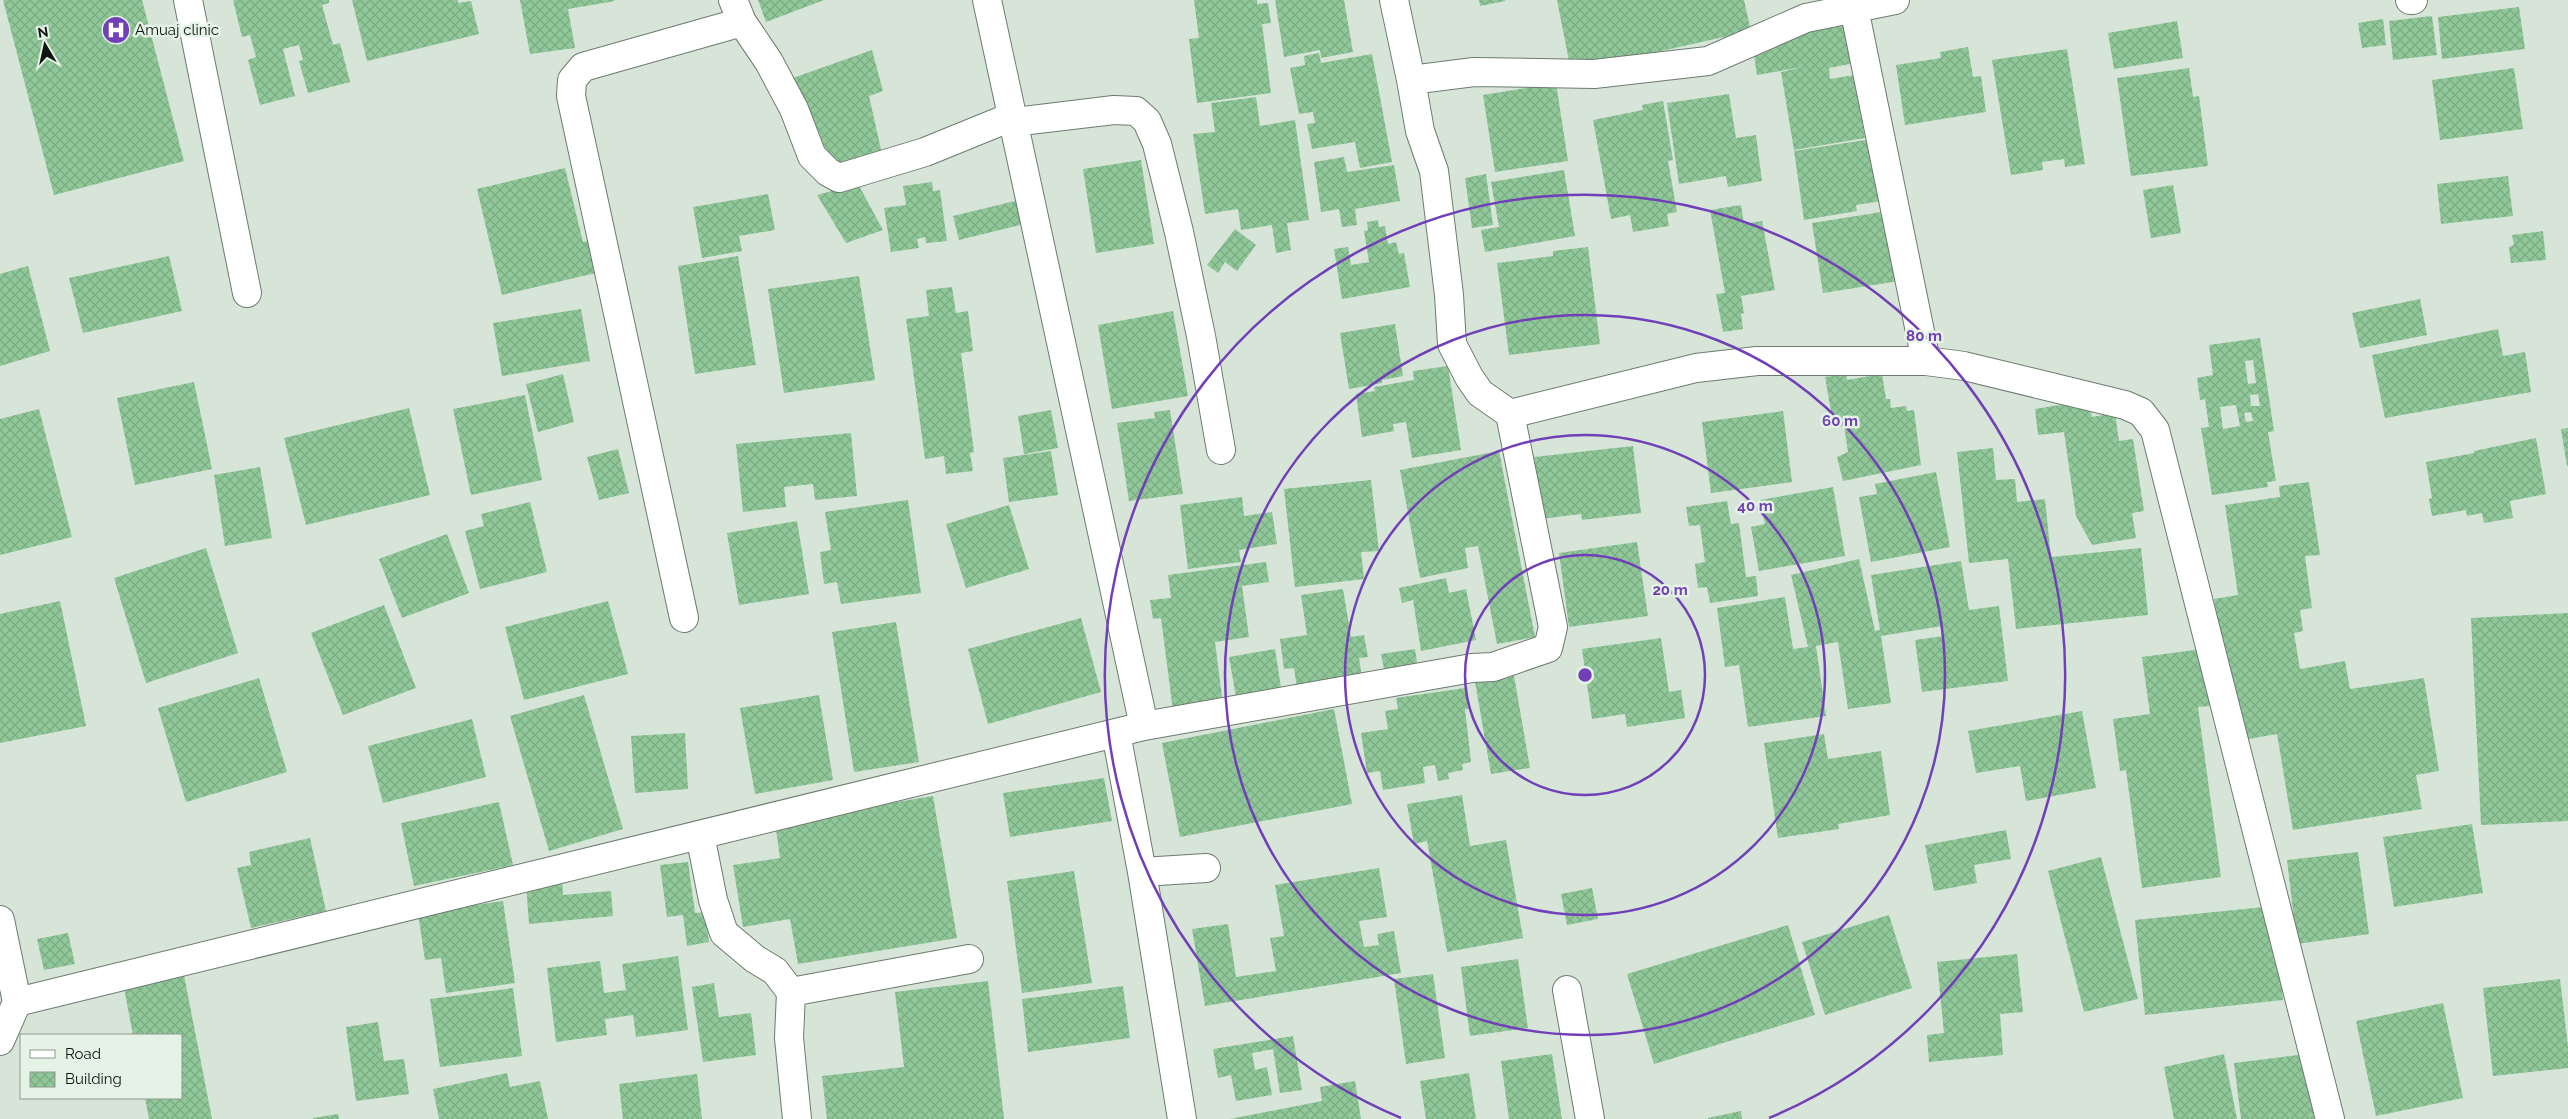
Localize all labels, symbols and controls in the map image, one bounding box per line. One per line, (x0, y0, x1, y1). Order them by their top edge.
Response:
hospital icon: Amuaj clinic (101, 15, 131, 45)
north arrow (20, 20, 70, 70)
place label: Amuaj clinic (135, 21, 219, 39)
text: N (36, 23, 49, 41)
text: 80 m (1906, 327, 1942, 345)
text: 60 m (1822, 412, 1858, 430)
text: 40 m (1737, 497, 1773, 515)
text: 20 m (1652, 581, 1688, 599)
centre of rings (1576, 666, 1594, 684)
legend (20, 1034, 182, 1099)
text: Road (65, 1045, 101, 1063)
text: Building (65, 1070, 122, 1088)

